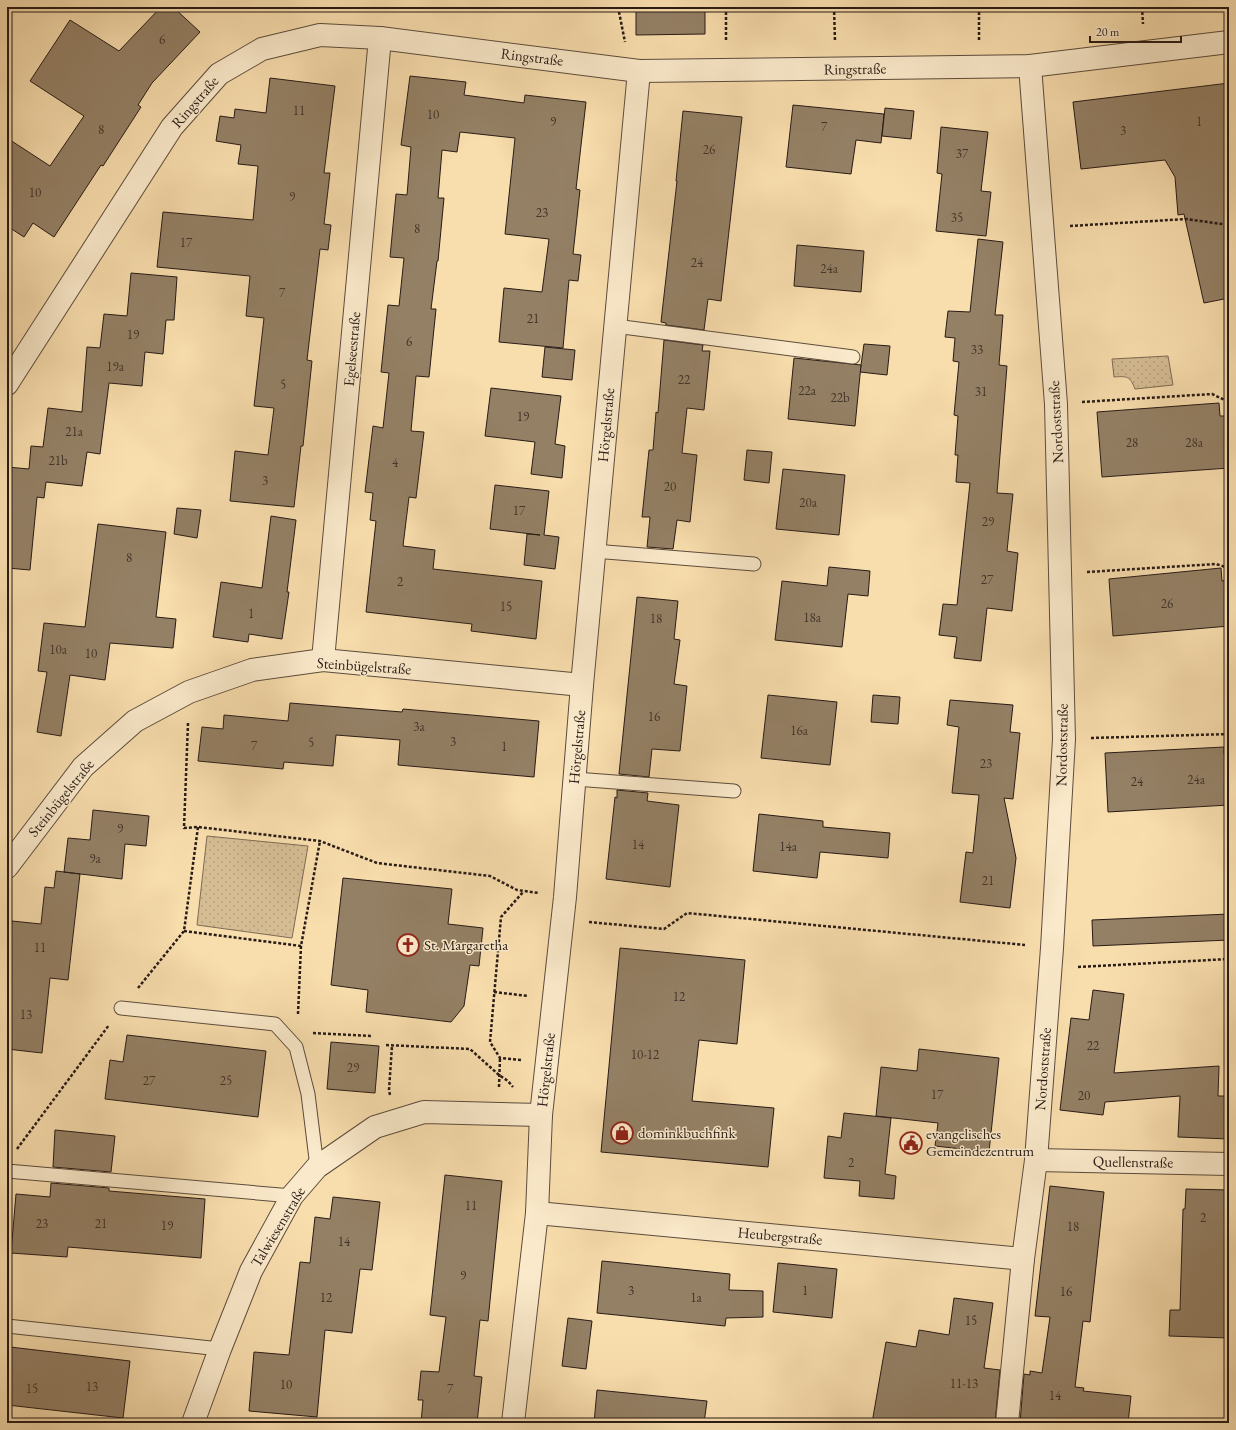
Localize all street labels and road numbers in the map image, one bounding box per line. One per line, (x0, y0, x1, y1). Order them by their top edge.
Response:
street label: Ringstraße (500, 43, 565, 70)
street label: Ringstraße (823, 58, 887, 79)
street label: Ringstraße (167, 72, 222, 132)
street label: Egelseestraße (339, 311, 364, 387)
street label: Nordoststraße (1044, 380, 1067, 464)
street label: Hörgelstraße (593, 387, 618, 463)
street label: Steinbügelstraße (316, 653, 412, 678)
street label: Nordoststraße (1051, 703, 1072, 787)
street label: Hörgelstraße (564, 709, 589, 785)
street label: Steinbügelstraße (23, 755, 98, 840)
street label: Nordoststraße (1030, 1027, 1055, 1111)
street label: Hörgelstraße (532, 1032, 559, 1108)
street label: Quellenstraße (1093, 1151, 1173, 1172)
street label: Talwiesenstraße (246, 1183, 309, 1270)
street label: Heubergstraße (737, 1222, 823, 1249)

